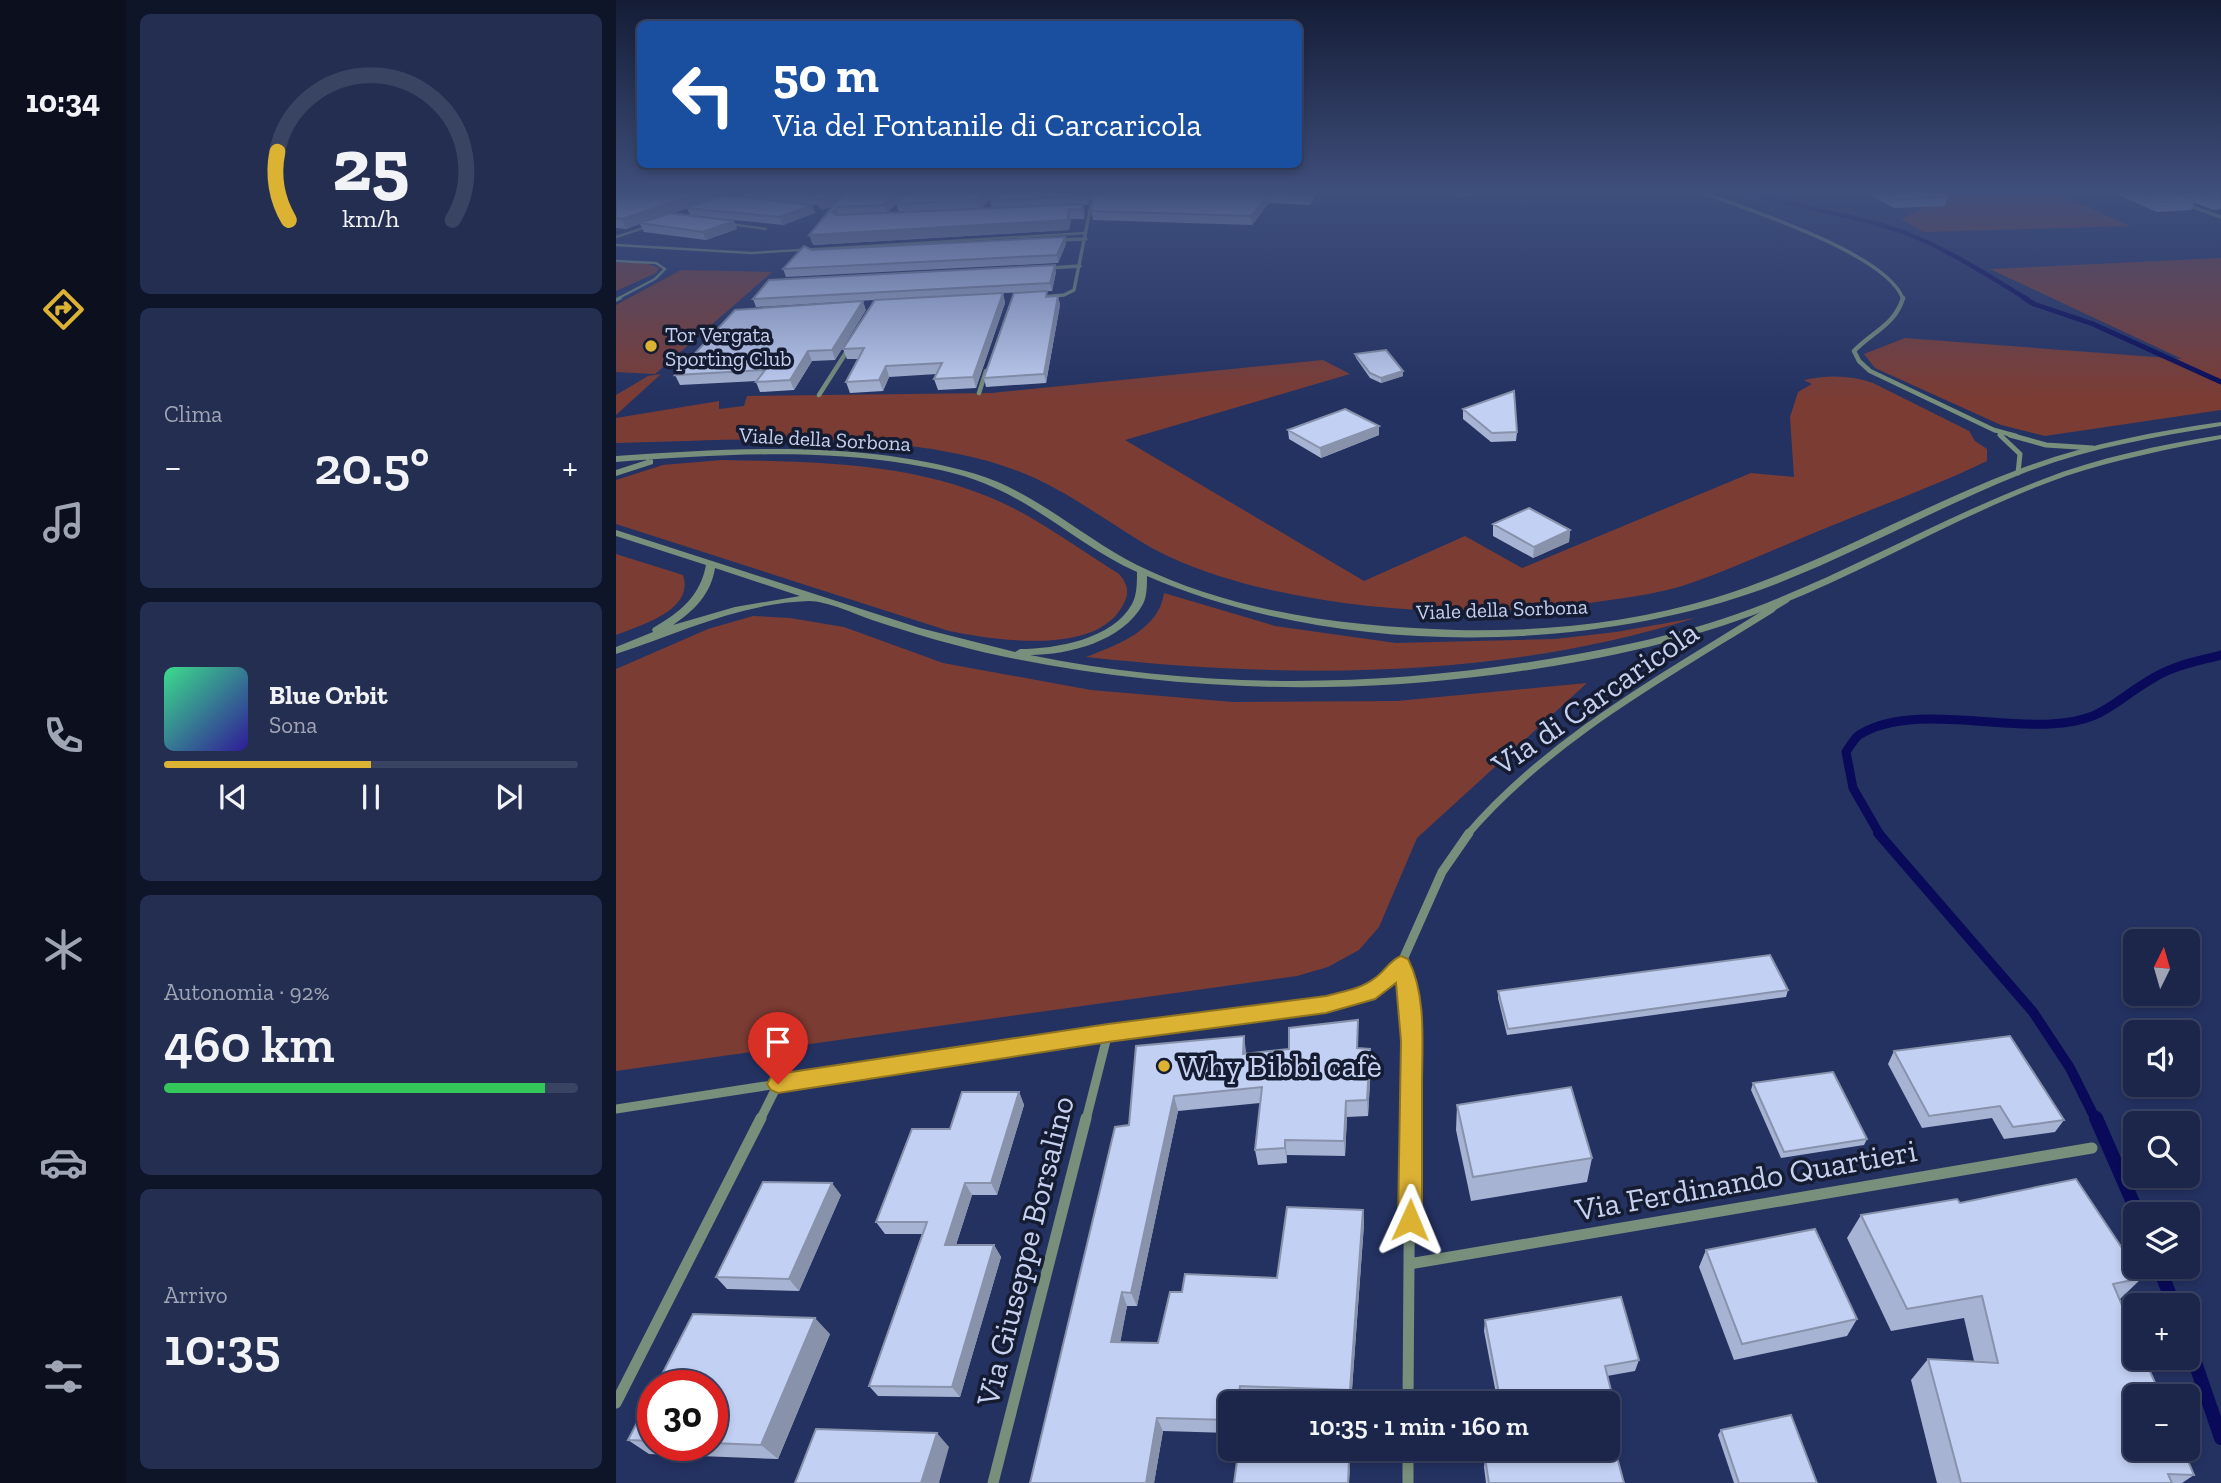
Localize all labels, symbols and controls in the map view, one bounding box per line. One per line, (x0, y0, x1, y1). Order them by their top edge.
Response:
text: 50 m (773, 46, 879, 105)
icon: left (658, 49, 749, 140)
text: 10:34 (26, 82, 100, 120)
text: Via del Fontanile di Carcaricola (773, 106, 1202, 144)
text: 25 (332, 121, 410, 209)
text: km/h (342, 203, 400, 233)
icon: directions (39, 285, 88, 334)
place label: Tor Vergata Sporting Club (665, 322, 791, 371)
marker: Tor Vergata Sporting Club (643, 338, 659, 354)
text: Clima (164, 400, 222, 428)
street label: Viale della Sorbona (738, 422, 911, 456)
text: 20.5° (314, 435, 430, 497)
text: − (164, 444, 182, 490)
text: + (562, 444, 578, 490)
icon: music (39, 498, 88, 547)
street label: Viale della Sorbona (1415, 594, 1588, 625)
street label: Via di Carcaricola (1484, 613, 1705, 784)
text: Blue Orbit (269, 679, 388, 711)
icon: phone (39, 711, 88, 760)
text: Sona (269, 711, 317, 739)
icon: previous (214, 778, 252, 816)
icon: pause (352, 778, 390, 816)
icon: next (490, 778, 528, 816)
icon: climate (39, 925, 88, 974)
north arrow (2123, 929, 2200, 1006)
map controls (2123, 929, 2200, 1461)
text: Autonomia · 92% (164, 978, 329, 1006)
pin (748, 1012, 808, 1084)
text: 460 km (164, 1013, 335, 1075)
button: sound (2123, 1020, 2200, 1097)
icon: arrive (759, 1023, 797, 1061)
place label: Why Bibbi cafè (1178, 1047, 1382, 1085)
marker: Why Bibbi cafè (1156, 1058, 1172, 1074)
street label: Via Giuseppe Borsalino (968, 1092, 1082, 1411)
button: search (2123, 1111, 2200, 1188)
street label: Via Ferdinando Quartieri (1571, 1131, 1920, 1229)
icon: car (39, 1138, 88, 1187)
position arrow (1373, 1183, 1447, 1257)
button: layers (2123, 1202, 2200, 1279)
text: Arrivo (164, 1281, 227, 1309)
button: + (2123, 1293, 2200, 1370)
text: 10:35 (164, 1316, 281, 1378)
icon: filters (39, 1352, 88, 1401)
speed limit sign: 30 (637, 1370, 728, 1461)
button: − (2123, 1384, 2200, 1461)
text: 10:35 · 1 min · 160 m (1309, 1410, 1529, 1442)

